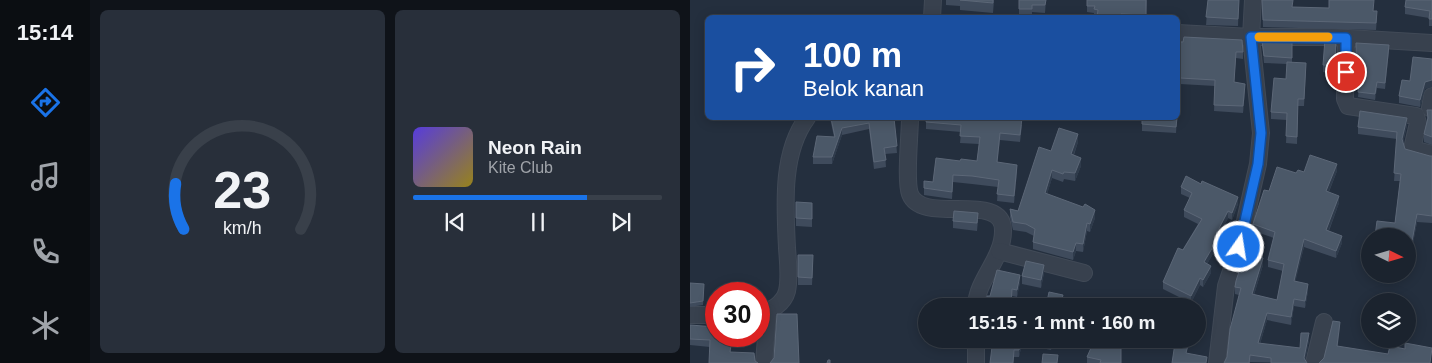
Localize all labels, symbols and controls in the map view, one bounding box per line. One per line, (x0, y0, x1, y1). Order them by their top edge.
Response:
text: 15:14 (17, 20, 73, 45)
icon: right (720, 35, 785, 100)
text: 100 m (803, 35, 902, 74)
pin (1325, 51, 1367, 93)
icon: arrive (1332, 58, 1360, 86)
text: Belok kanan (803, 76, 924, 101)
icon: directions (28, 85, 63, 120)
text: Neon Rain (488, 137, 582, 158)
icon: music (28, 159, 63, 194)
text: Kite Club (488, 159, 553, 176)
text: 23 (214, 161, 271, 219)
icon: previous (441, 208, 469, 236)
icon: pause (524, 208, 552, 236)
icon: next (607, 208, 635, 236)
text: km/h (223, 218, 262, 238)
position arrow (1212, 220, 1264, 272)
north arrow (1361, 228, 1416, 282)
map controls (1361, 228, 1416, 348)
icon: phone (28, 234, 63, 269)
speed limit sign: 30 (705, 282, 770, 347)
button: layers (1361, 293, 1416, 348)
icon: climate (28, 308, 63, 343)
text: 15:15 · 1 mnt · 160 m (969, 312, 1155, 333)

